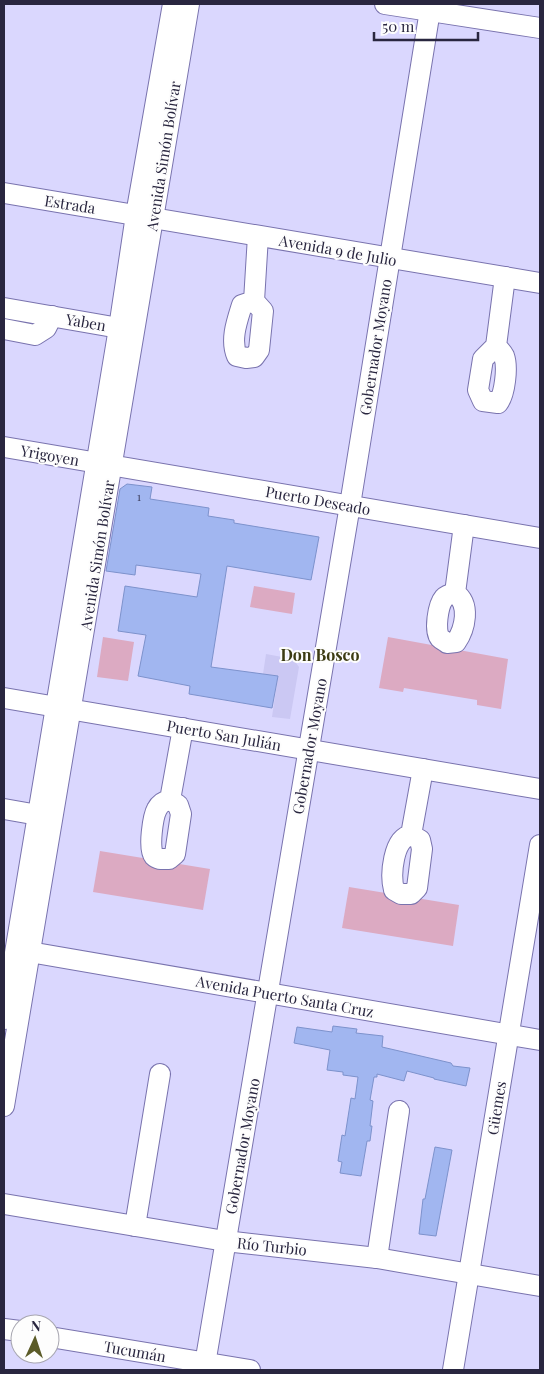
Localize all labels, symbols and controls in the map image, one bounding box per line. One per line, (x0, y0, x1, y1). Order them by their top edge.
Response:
scale bar (374, 10, 478, 42)
text: 50 m (382, 16, 415, 36)
street label: Avenida Simón Bolívar (141, 79, 185, 233)
street label: Estrada (43, 190, 98, 218)
street label: Avenida 9 de Julio (277, 230, 398, 270)
street label: Gobernador Moyano (354, 277, 396, 417)
street label: Yaben (63, 308, 108, 335)
street label: Yrigoyen (18, 440, 81, 470)
street label: Avenida Simón Bolívar (75, 478, 119, 632)
street label: Puerto Deseado (264, 481, 372, 519)
house number: 1 (137, 488, 142, 504)
district label: Don Bosco (280, 644, 360, 665)
street label: Gobernador Moyano (287, 676, 331, 816)
street label: Puerto San Julián (165, 715, 283, 755)
street label: Avenida Puerto Santa Cruz (194, 970, 375, 1021)
street label: Gobernador Moyano (220, 1076, 264, 1216)
street label: Güemes (482, 1080, 510, 1136)
street label: Río Turbio (236, 1232, 308, 1260)
north arrow (10, 1314, 60, 1364)
text: N (30, 1316, 41, 1335)
street label: Tucumán (102, 1336, 168, 1366)

